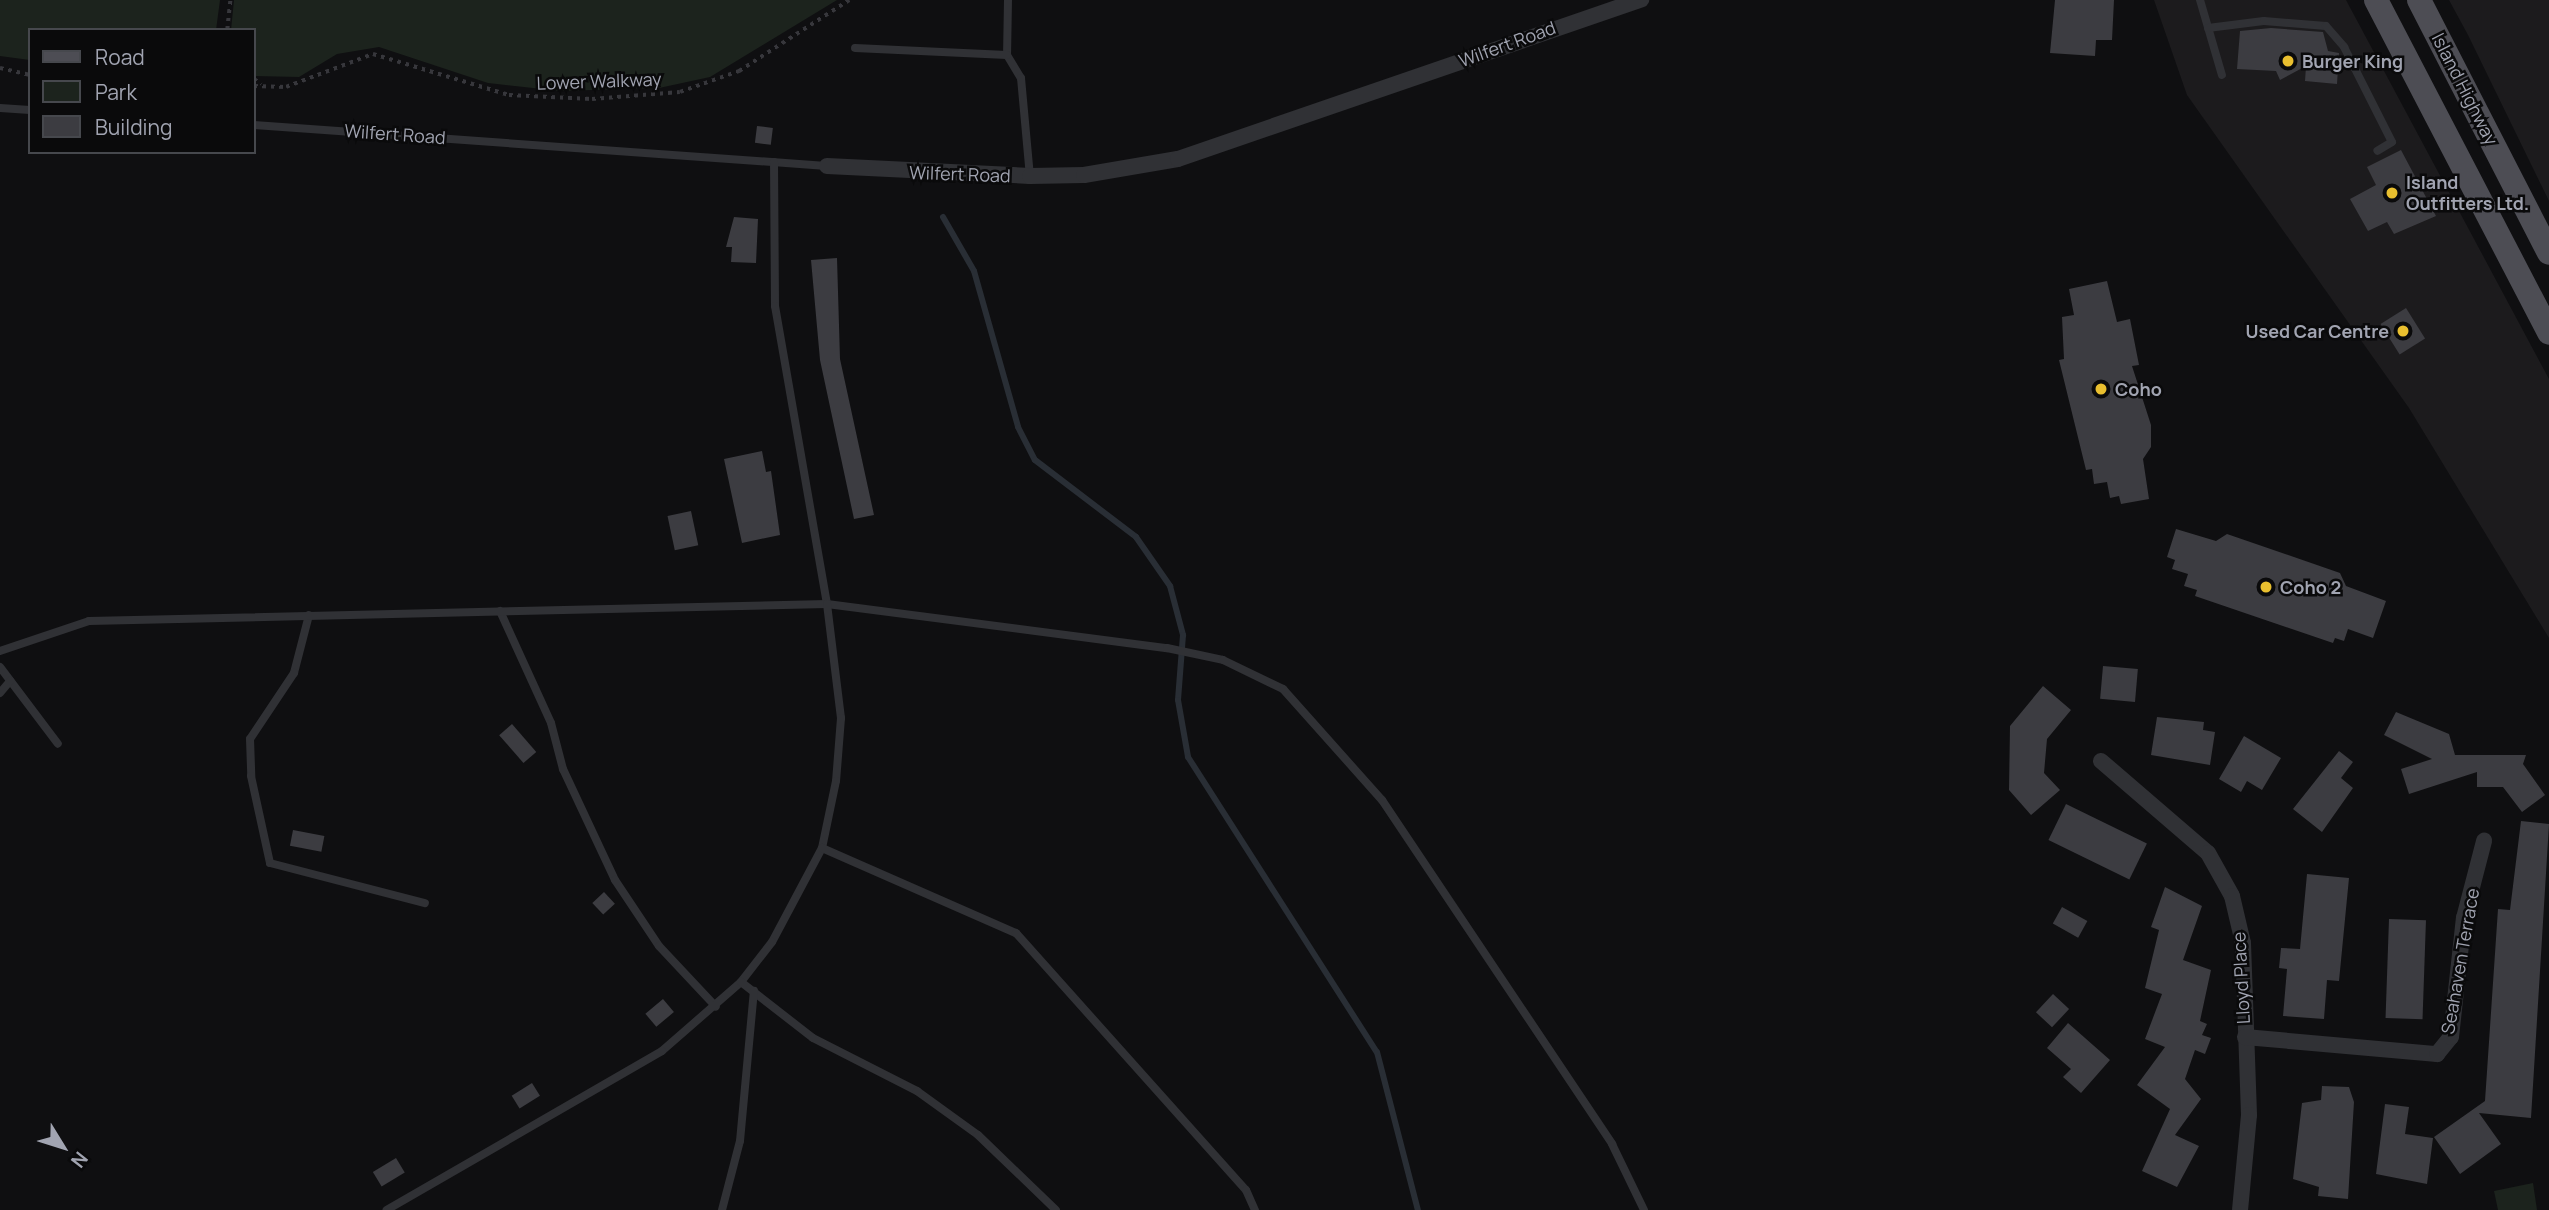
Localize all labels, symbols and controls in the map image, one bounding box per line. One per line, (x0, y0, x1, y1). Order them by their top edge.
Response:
street label: Wilfert Road (1456, 17, 1558, 71)
legend (28, 28, 256, 154)
street label: Island Highway (2427, 29, 2503, 149)
text: Road (95, 43, 145, 71)
place label: Burger King (2302, 50, 2403, 72)
marker: Burger King (2280, 53, 2296, 69)
street label: Lower Walkway (536, 68, 662, 94)
text: Park (95, 78, 137, 106)
text: Building (95, 113, 172, 141)
street label: Wilfert Road (344, 120, 446, 148)
street label: Wilfert Road (909, 161, 1011, 187)
place label: Island Outfitters Ltd. (2406, 172, 2529, 214)
marker: Island Outfitters Ltd. (2384, 185, 2400, 201)
place label: Used Car Centre (2246, 320, 2389, 342)
marker: Used Car Centre (2395, 323, 2411, 339)
place label: Coho (2115, 378, 2162, 400)
marker: Coho (2093, 381, 2109, 397)
place label: Coho 2 (2280, 576, 2341, 598)
marker: Coho 2 (2258, 579, 2274, 595)
street label: Seahaven Terrace (2437, 886, 2483, 1036)
street label: Lloyd Place (2228, 931, 2254, 1025)
north arrow (28, 1112, 98, 1182)
text: N (65, 1147, 94, 1173)

